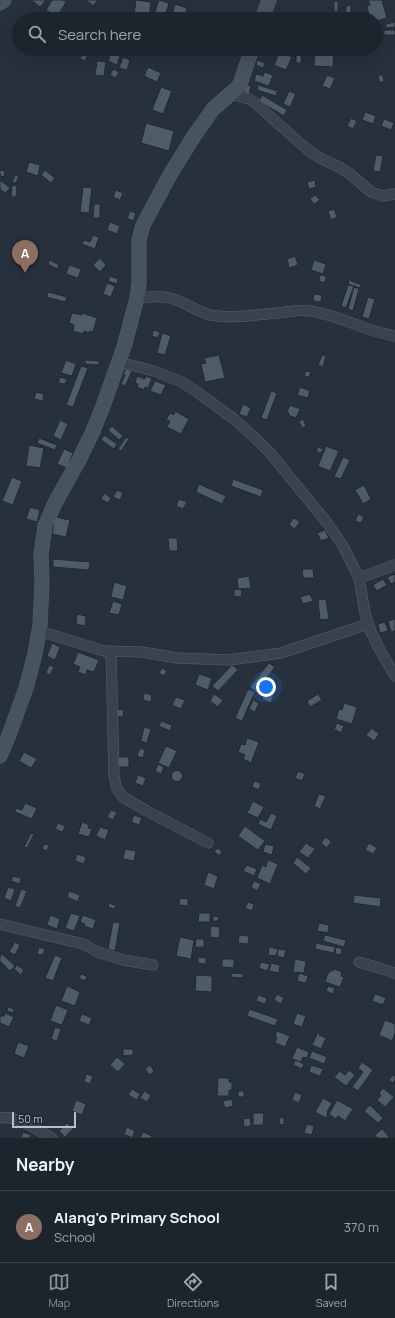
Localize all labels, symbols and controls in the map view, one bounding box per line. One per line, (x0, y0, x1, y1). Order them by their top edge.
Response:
search box (12, 12, 383, 56)
icon: search (26, 23, 48, 45)
text: Search here (58, 24, 141, 45)
pin: A (12, 240, 38, 273)
your location (256, 677, 276, 697)
scale bar (12, 1110, 76, 1129)
text: 50 m (18, 1111, 43, 1126)
text: Nearby (16, 1153, 74, 1176)
text: Alang'o Primary School (54, 1207, 220, 1228)
text: A (25, 1218, 33, 1236)
text: 370 m (344, 1218, 379, 1236)
text: School (54, 1228, 95, 1246)
tab: Map (48, 1271, 70, 1310)
tab: Directions (167, 1271, 219, 1310)
tab: Saved (316, 1271, 347, 1310)

